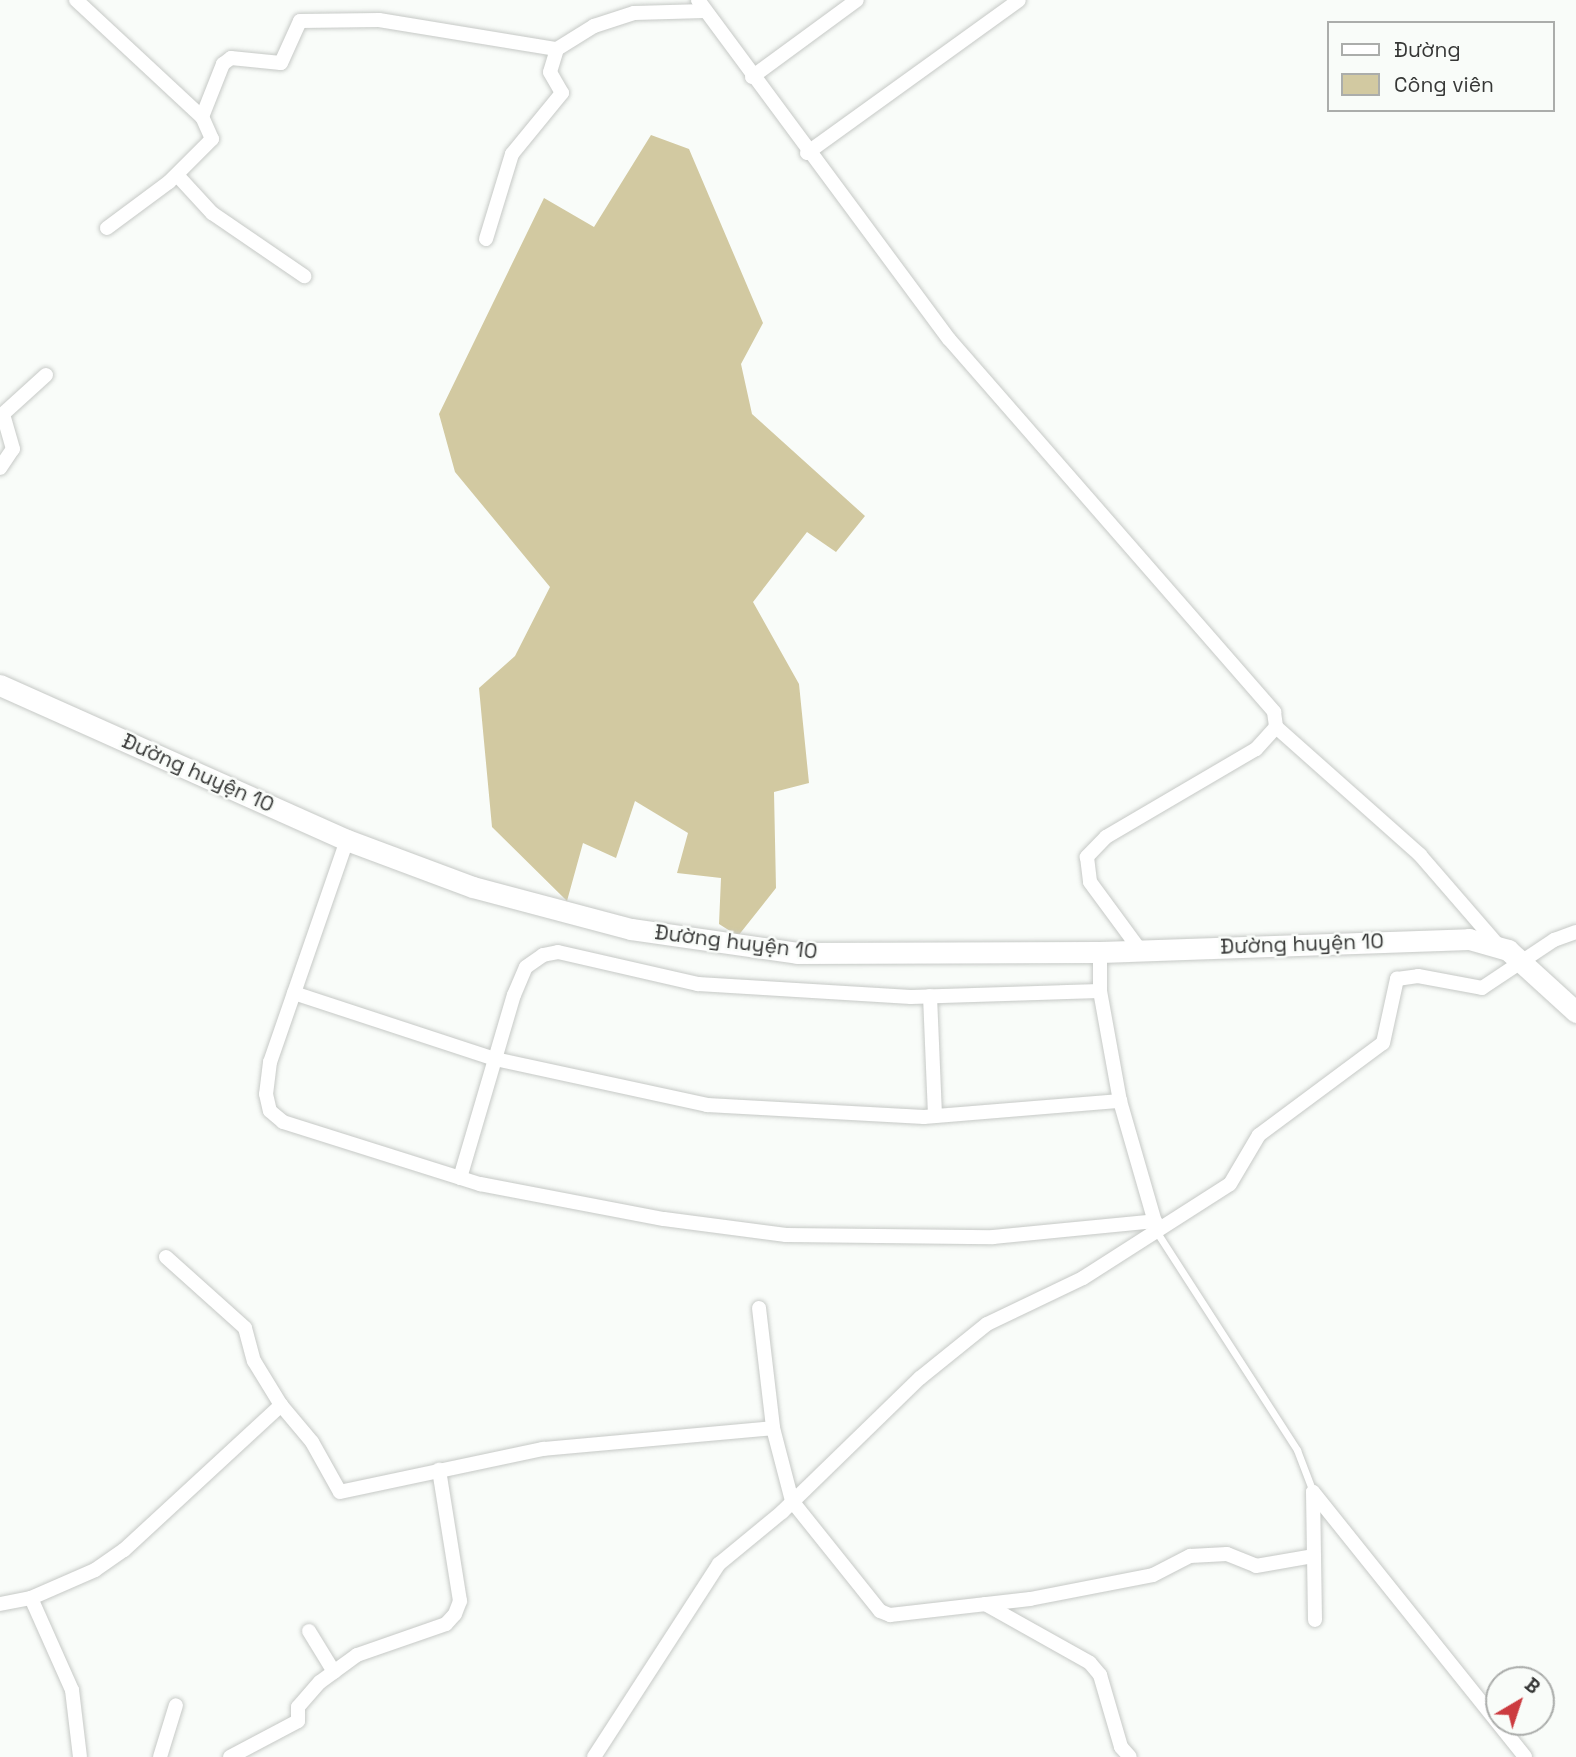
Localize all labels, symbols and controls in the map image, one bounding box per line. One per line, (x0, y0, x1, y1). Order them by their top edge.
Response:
legend (1328, 21, 1555, 112)
text: Đường (1394, 36, 1461, 63)
text: Công viên (1394, 71, 1494, 98)
street label: Đường huyện 10 (118, 728, 278, 818)
street label: Đường huyện 10 (653, 920, 819, 964)
street label: Đường huyện 10 (1220, 929, 1384, 959)
north arrow (1485, 1666, 1555, 1736)
text: B (1519, 1672, 1545, 1700)

